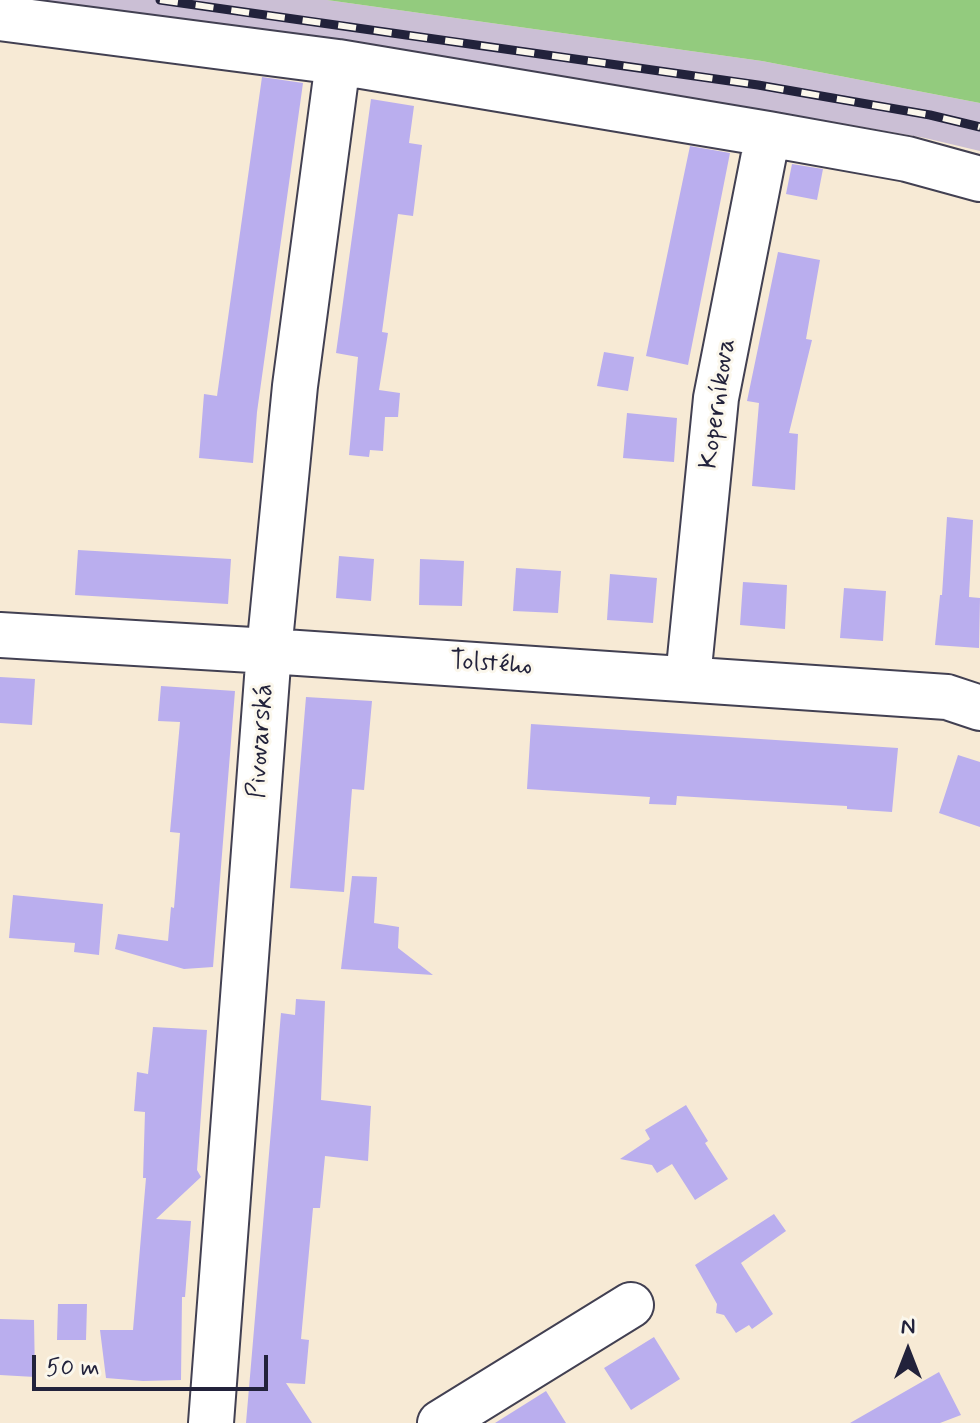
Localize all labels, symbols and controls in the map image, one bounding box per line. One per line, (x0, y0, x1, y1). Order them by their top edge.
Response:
street label: Koperníkova (694, 337, 744, 471)
street label: Tolstého (449, 647, 533, 683)
street label: Pivovarská (242, 683, 282, 799)
north arrow (868, 1311, 948, 1391)
text: N (901, 1313, 915, 1341)
scale bar (36, 1339, 272, 1389)
text: 50 m (46, 1353, 100, 1384)

